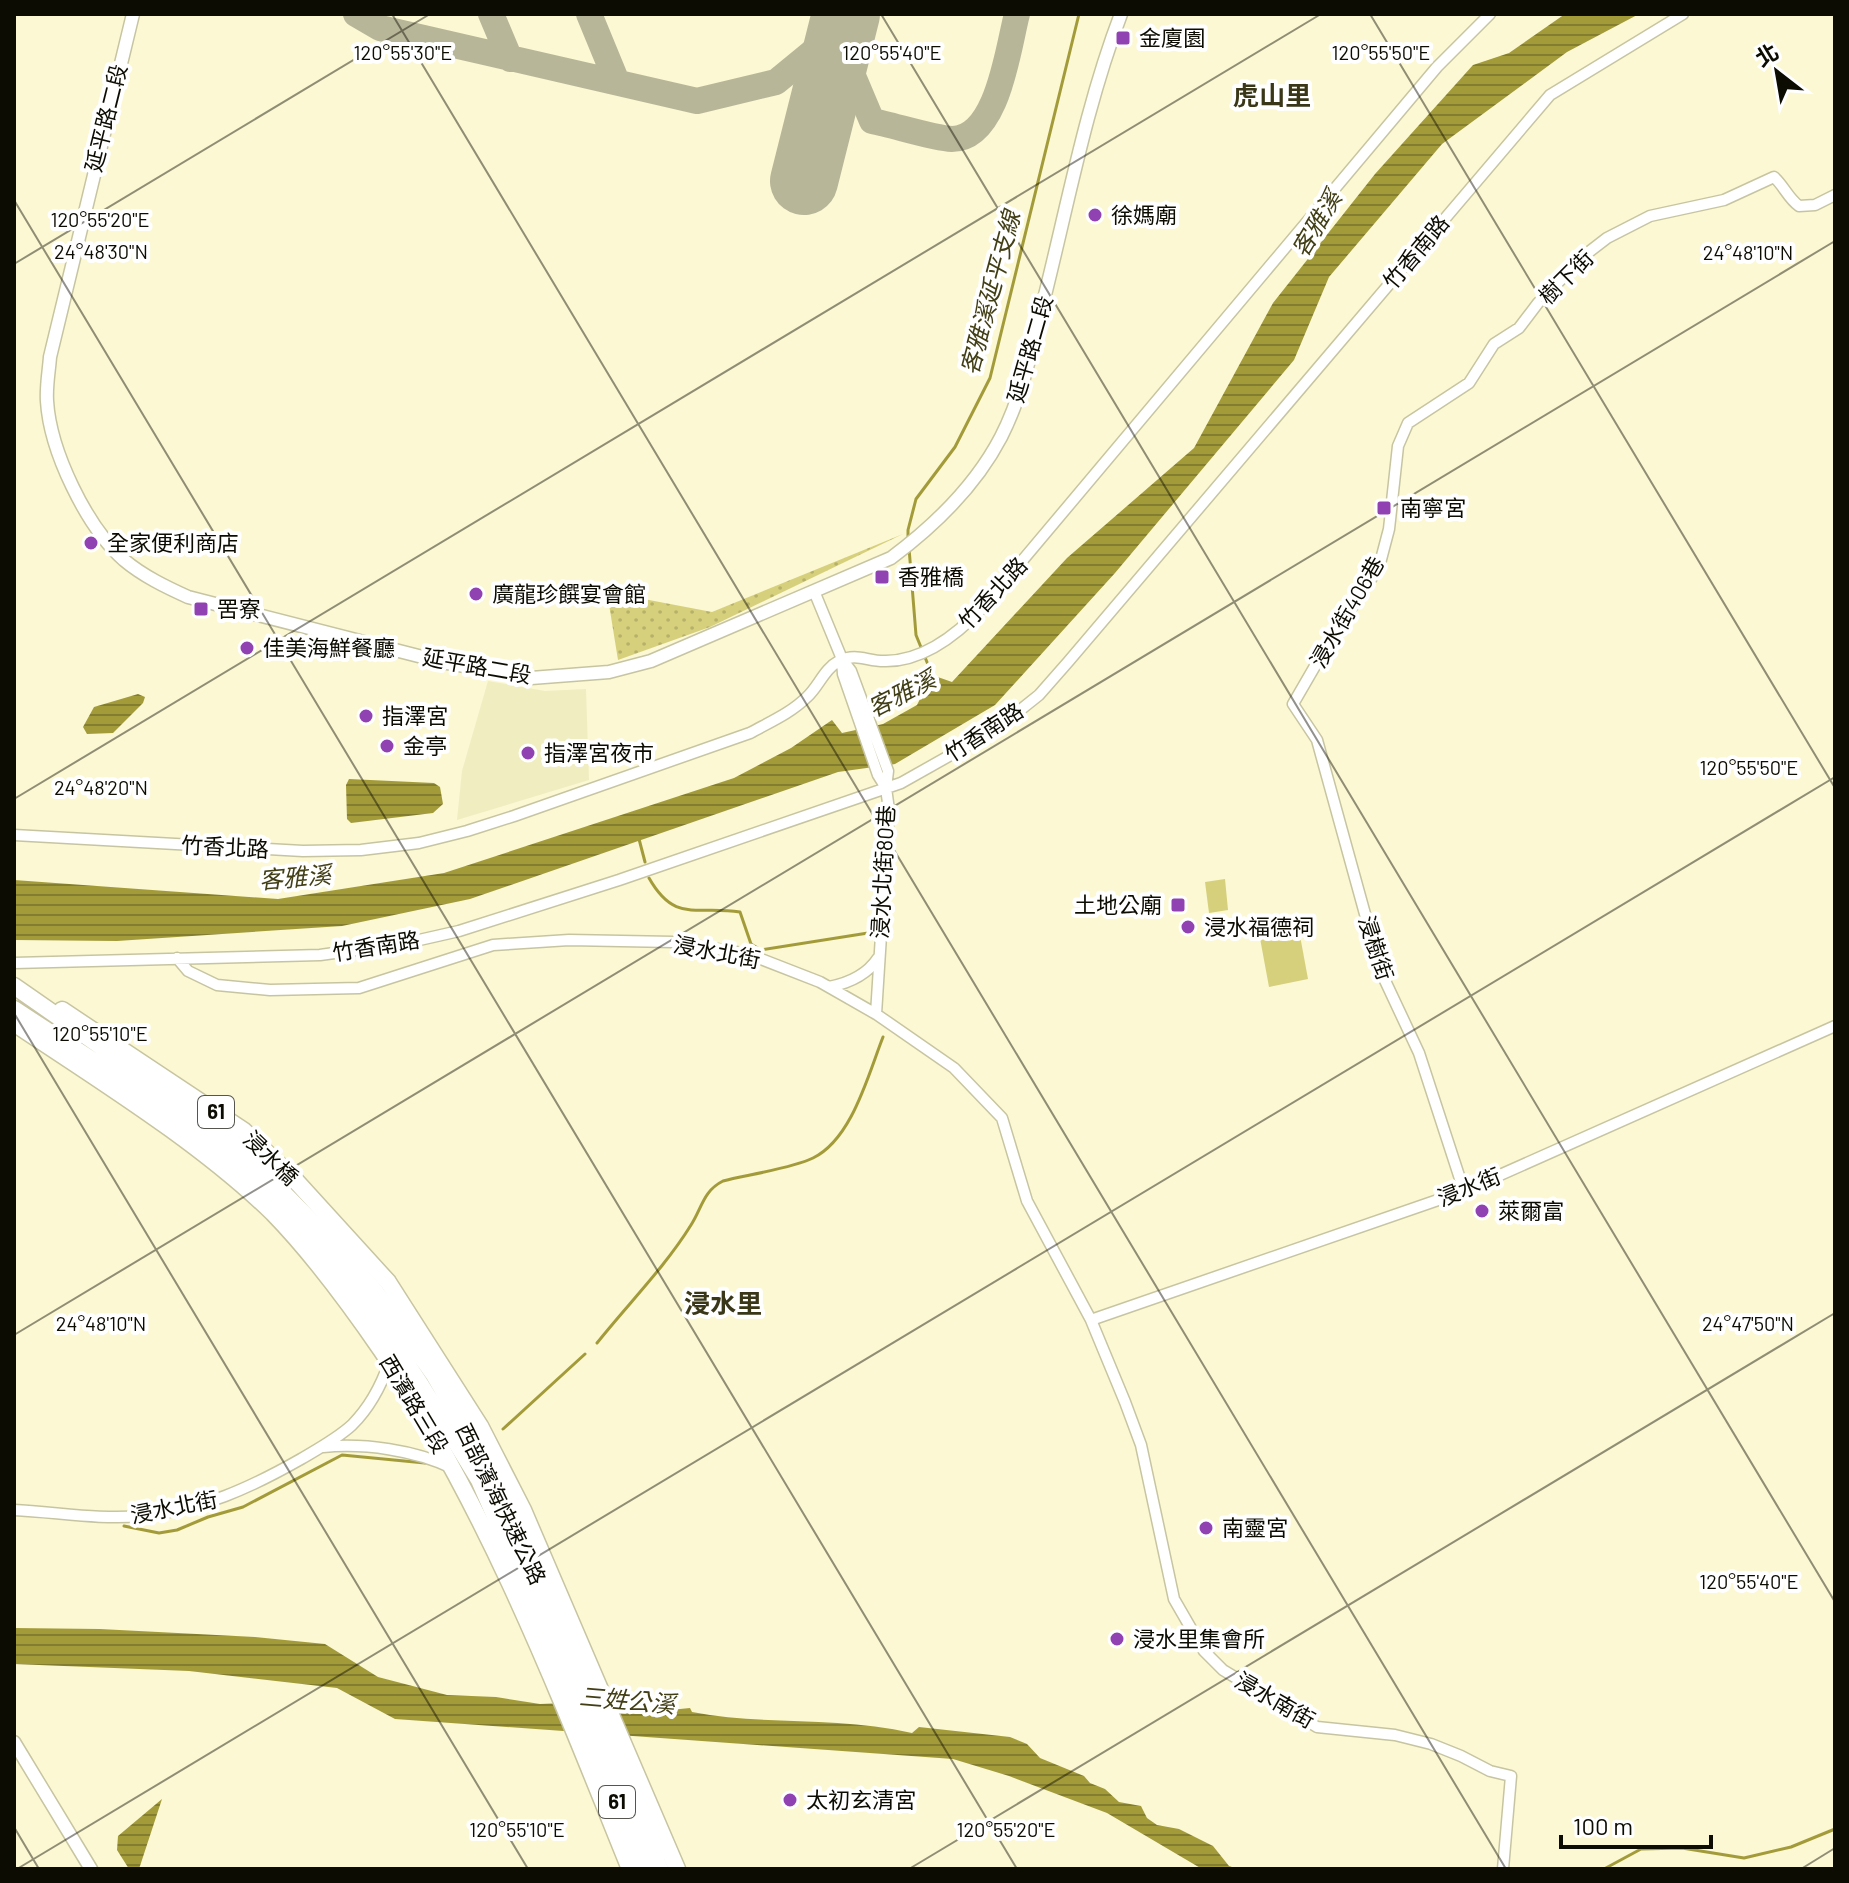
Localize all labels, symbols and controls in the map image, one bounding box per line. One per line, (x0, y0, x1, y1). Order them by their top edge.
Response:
place label: 金廈園 (1139, 24, 1205, 50)
marker: 金廈園 (1114, 29, 1132, 47)
north arrow (1737, 32, 1817, 112)
text: 北 (1750, 37, 1782, 71)
text: 120°55'30"E (354, 40, 452, 64)
text: 120°55'40"E (842, 40, 942, 64)
text: 120°55'50"E (1332, 40, 1430, 64)
street label: 延平路二段 (79, 61, 131, 174)
district label: 虎山里 (1233, 79, 1311, 110)
water label: 客雅溪 (1285, 182, 1348, 262)
place label: 徐媽廟 (1111, 201, 1177, 227)
water label: 客雅溪延平支線 (954, 205, 1026, 378)
marker: 徐媽廟 (1086, 206, 1104, 224)
text: 120°55'20"E (50, 207, 150, 231)
street label: 竹香南路 (1377, 209, 1453, 293)
text: 24°48'30"N (54, 239, 148, 263)
text: 24°48'10"N (1703, 240, 1793, 264)
street label: 樹下街 (1533, 244, 1598, 309)
street label: 延平路二段 (1001, 292, 1057, 405)
place label: 南寧宮 (1400, 494, 1466, 520)
marker: 南寧宮 (1375, 499, 1393, 517)
place label: 全家便利商店 (107, 529, 239, 555)
marker: 全家便利商店 (82, 534, 100, 552)
street label: 竹香北路 (953, 551, 1032, 633)
street label: 浸水街406巷 (1304, 551, 1388, 672)
place label: 香雅橋 (898, 563, 964, 589)
marker: 香雅橋 (873, 568, 891, 586)
place label: 廣龍珍饌宴會館 (492, 580, 646, 606)
marker: 廣龍珍饌宴會館 (467, 585, 485, 603)
place label: 罟寮 (217, 595, 261, 621)
marker: 罟寮 (192, 600, 210, 618)
place label: 佳美海鮮餐廳 (263, 634, 395, 660)
marker: 佳美海鮮餐廳 (238, 639, 256, 657)
street label: 延平路二段 (421, 643, 534, 687)
water label: 客雅溪 (863, 662, 943, 722)
street label: 竹香南路 (939, 696, 1027, 766)
place label: 指澤宮 (382, 702, 448, 728)
marker: 指澤宮 (357, 707, 375, 725)
place label: 金亭 (403, 732, 447, 758)
marker: 金亭 (378, 737, 396, 755)
place label: 指澤宮夜市 (544, 739, 654, 765)
marker: 指澤宮夜市 (519, 744, 537, 762)
text: 120°55'50"E (1700, 755, 1798, 779)
text: 24°48'20"N (54, 775, 148, 799)
street label: 浸水北街80巷 (866, 804, 898, 939)
street label: 竹香北路 (180, 831, 270, 861)
water label: 客雅溪 (258, 859, 335, 894)
place label: 土地公廟 (1074, 891, 1162, 917)
marker: 土地公廟 (1169, 896, 1187, 914)
street label: 浸樹街 (1354, 912, 1400, 983)
place label: 浸水福德祠 (1204, 913, 1314, 939)
marker: 浸水福德祠 (1179, 918, 1197, 936)
street label: 竹香南路 (330, 925, 421, 965)
street label: 浸水北街 (672, 930, 763, 972)
text: 120°55'10"E (52, 1021, 148, 1045)
road number: 61 (198, 1096, 234, 1128)
street label: 浸水橋 (239, 1125, 304, 1190)
street label: 浸水街 (1433, 1162, 1504, 1210)
place label: 萊爾富 (1498, 1197, 1564, 1223)
marker: 萊爾富 (1473, 1202, 1491, 1220)
district label: 浸水里 (684, 1287, 762, 1318)
text: 24°48'10"N (56, 1311, 146, 1335)
text: 24°47'50"N (1702, 1311, 1794, 1335)
street label: 西濱路三段 (375, 1350, 454, 1457)
street label: 西部濱海快速公路 (452, 1419, 552, 1588)
street label: 浸水北街 (128, 1485, 219, 1527)
place label: 南靈宮 (1222, 1514, 1288, 1540)
marker: 南靈宮 (1197, 1519, 1215, 1537)
text: 120°55'40"E (1699, 1569, 1799, 1593)
place label: 浸水里集會所 (1133, 1625, 1265, 1651)
marker: 浸水里集會所 (1108, 1630, 1126, 1648)
street label: 浸水南街 (1231, 1666, 1320, 1732)
water label: 三姓公溪 (578, 1681, 679, 1718)
road number: 61 (599, 1786, 635, 1818)
place label: 太初玄清宮 (806, 1786, 916, 1812)
marker: 太初玄清宮 (781, 1791, 799, 1809)
scale bar (1561, 1799, 1711, 1849)
text: 100 m (1573, 1811, 1633, 1840)
text: 120°55'10"E (469, 1817, 565, 1841)
text: 120°55'20"E (956, 1817, 1056, 1841)

